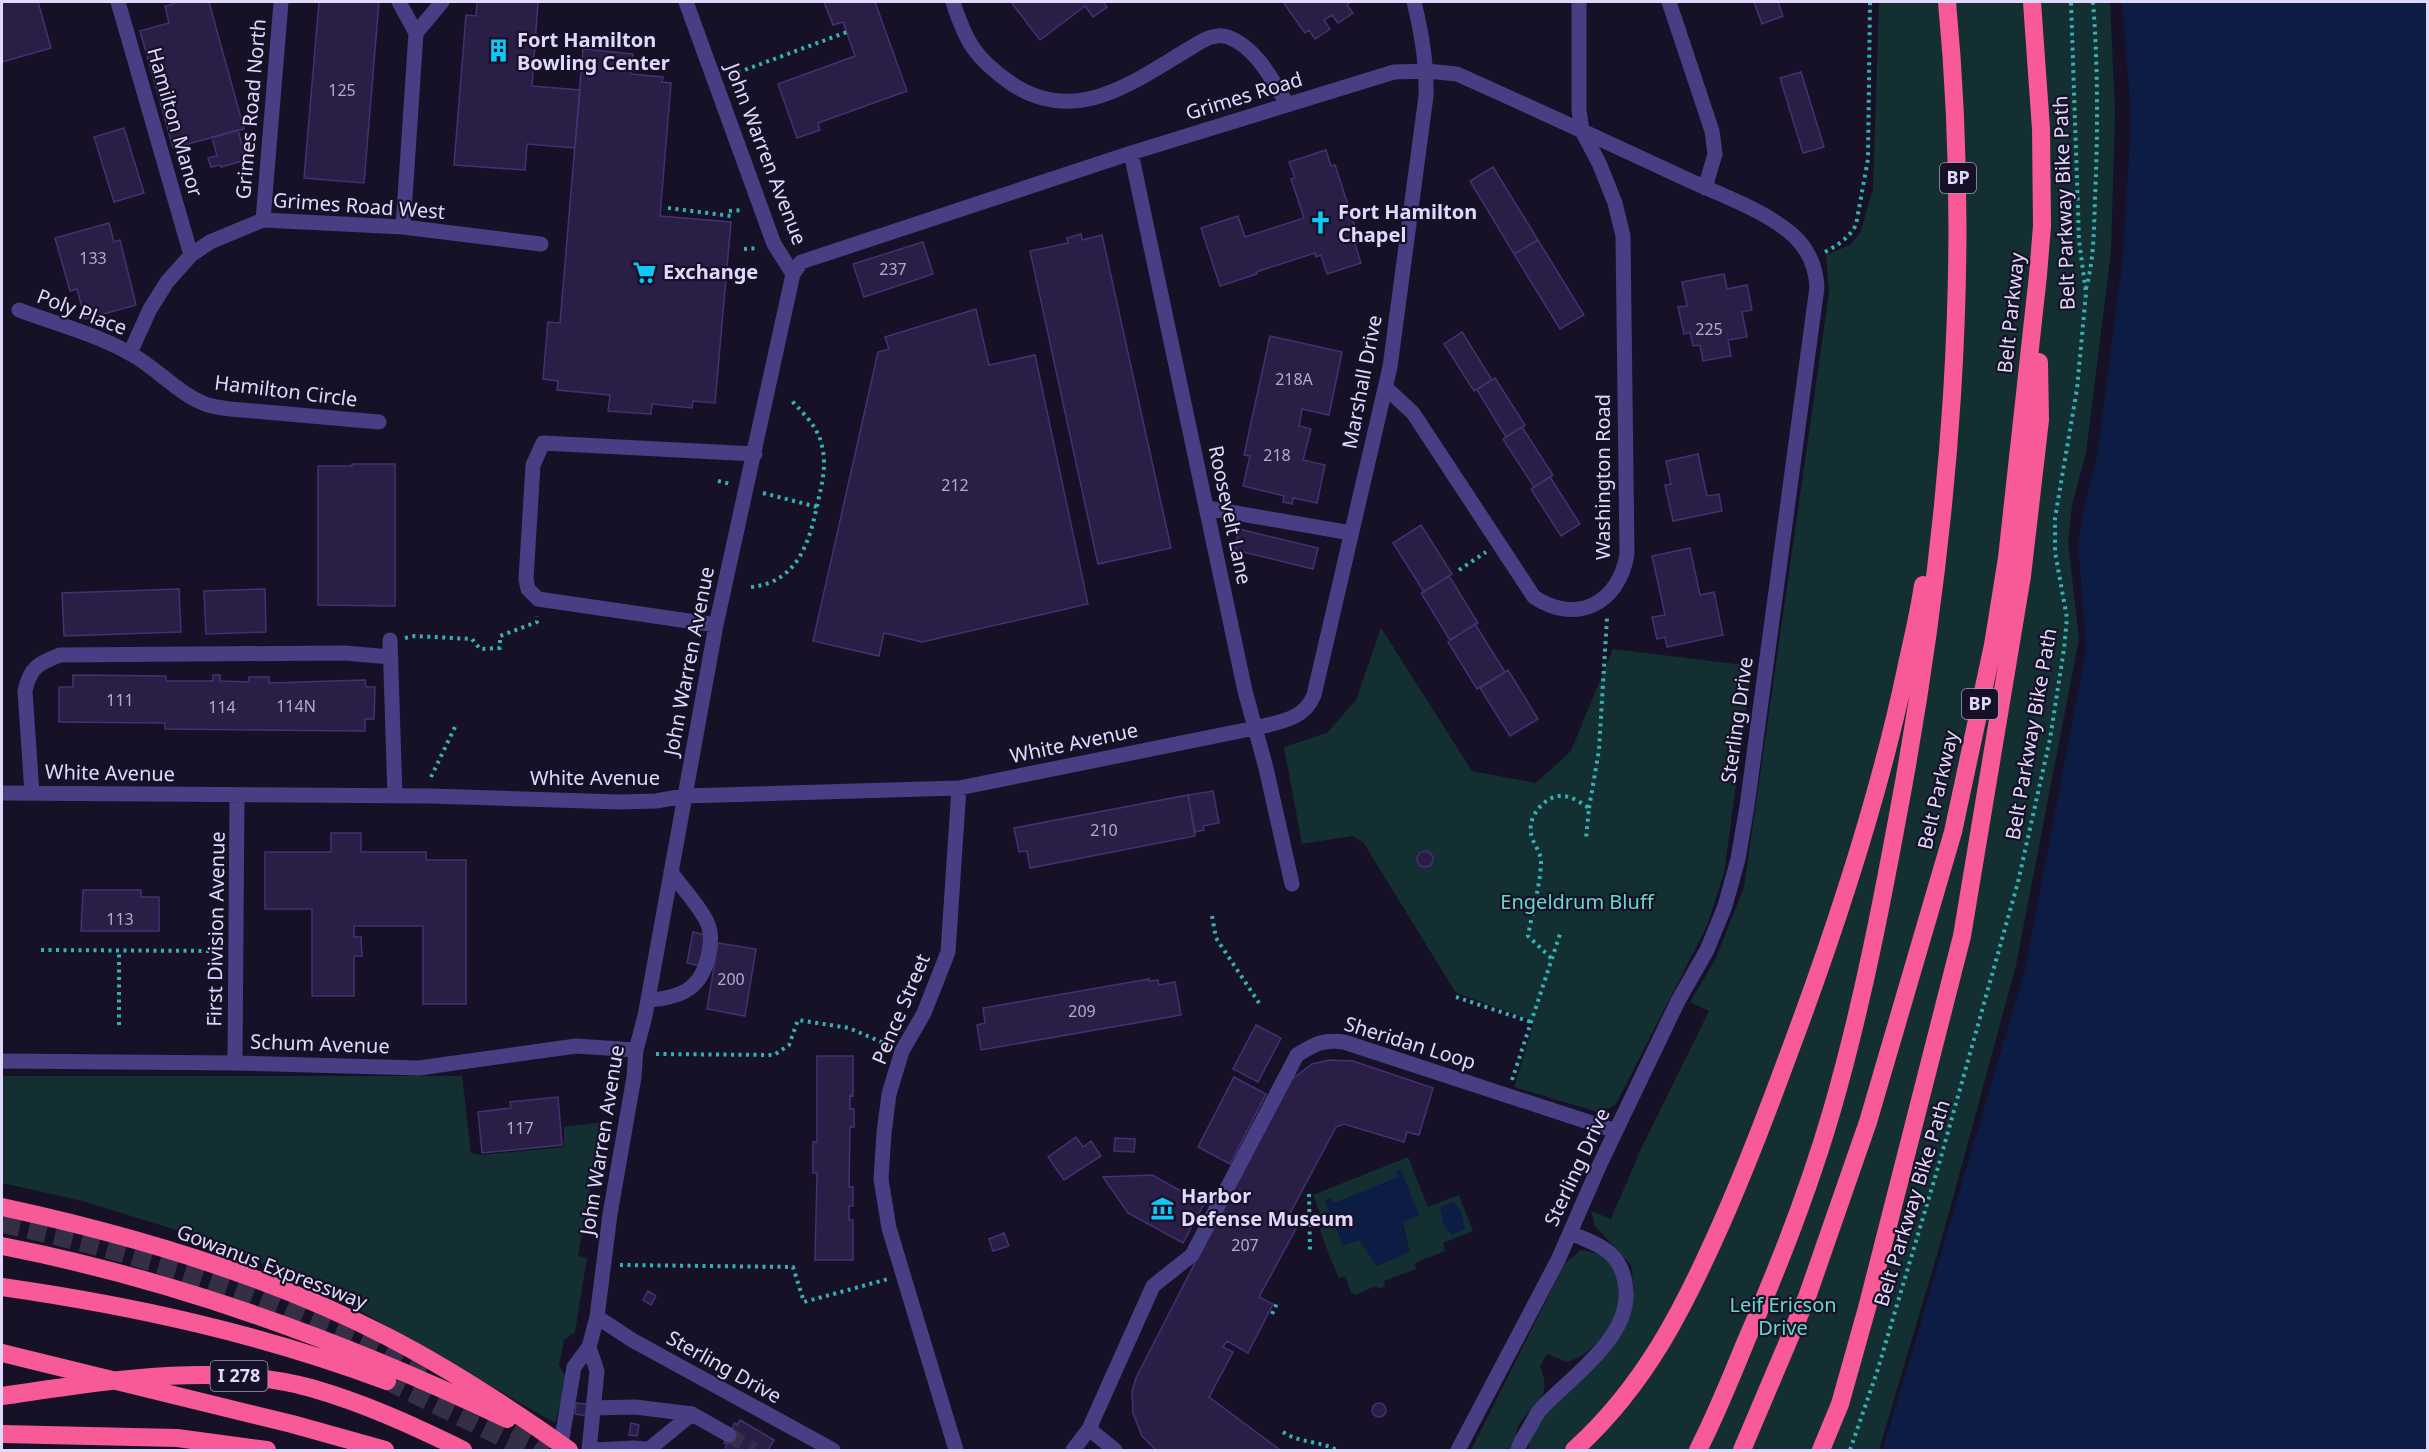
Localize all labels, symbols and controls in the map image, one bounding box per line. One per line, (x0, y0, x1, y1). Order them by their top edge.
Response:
street label: Grimes Road North (229, 18, 272, 200)
place label: Fort Hamilton Bowling Center (517, 26, 670, 76)
building icon: Fort Hamilton Bowling Center (486, 38, 512, 64)
street label: Hamilton Manor (141, 44, 210, 200)
street label: John Warren Avenue (719, 57, 813, 248)
street label: Grimes Road (1182, 65, 1306, 126)
house number: 125 (328, 79, 356, 101)
street label: Belt Parkway Bike Path (2046, 95, 2081, 311)
road number: BP (1940, 163, 1976, 193)
street label: Grimes Road West (272, 186, 446, 225)
place label: Fort Hamilton Chapel (1338, 198, 1477, 248)
church icon: Fort Hamilton Chapel (1307, 210, 1333, 236)
house number: 133 (79, 247, 107, 269)
street label: Belt Parkway (1991, 250, 2030, 375)
place label: Exchange (663, 258, 758, 285)
house number: 237 (879, 258, 907, 280)
supermarket icon: Exchange (632, 259, 658, 285)
street label: Poly Place (33, 282, 131, 341)
street label: Marshall Drive (1335, 313, 1388, 451)
house number: 225 (1695, 318, 1723, 340)
street label: Hamilton Circle (213, 368, 359, 413)
house number: 218A (1275, 368, 1314, 390)
street label: Washington Road (1589, 394, 1616, 560)
street label: Roosevelt Lane (1203, 443, 1258, 587)
house number: 218 (1263, 444, 1291, 466)
house number: 212 (941, 474, 969, 496)
street label: John Warren Avenue (657, 564, 720, 760)
street label: Belt Parkway Bike Path (1999, 626, 2062, 842)
street label: Sterling Drive (1714, 655, 1759, 785)
house number: 111 (106, 689, 134, 711)
road number: BP (1962, 689, 1998, 719)
house number: 114N (276, 695, 316, 717)
house number: 114 (208, 696, 236, 718)
street label: White Avenue (1007, 716, 1140, 769)
street label: Belt Parkway (1911, 727, 1964, 852)
street label: White Avenue (45, 758, 175, 787)
street label: White Avenue (530, 764, 660, 791)
house number: 210 (1090, 819, 1118, 841)
street label: First Division Avenue (200, 831, 231, 1027)
park label: Engeldrum Bluff (1500, 888, 1655, 915)
house number: 113 (106, 908, 134, 930)
street label: Pence Street (865, 949, 936, 1068)
house number: 200 (717, 968, 745, 990)
house number: 209 (1068, 1000, 1096, 1022)
street label: Sheridan Loop (1341, 1010, 1479, 1075)
street label: Schum Avenue (250, 1028, 390, 1059)
street label: John Warren Avenue (573, 1043, 630, 1239)
street label: Belt Parkway Bike Path (1867, 1096, 1956, 1309)
street label: Sterling Drive (1537, 1103, 1616, 1230)
house number: 117 (506, 1117, 534, 1139)
place label: Harbor Defense Museum (1181, 1182, 1354, 1232)
museum icon: Harbor Defense Museum (1150, 1195, 1176, 1221)
street label: Gowanus Expressway (173, 1218, 372, 1316)
house number: 207 (1231, 1234, 1259, 1256)
park label: Leif Ericson Drive (1729, 1291, 1837, 1341)
street label: Sterling Drive (662, 1324, 786, 1409)
road number: I 278 (210, 1361, 268, 1391)

